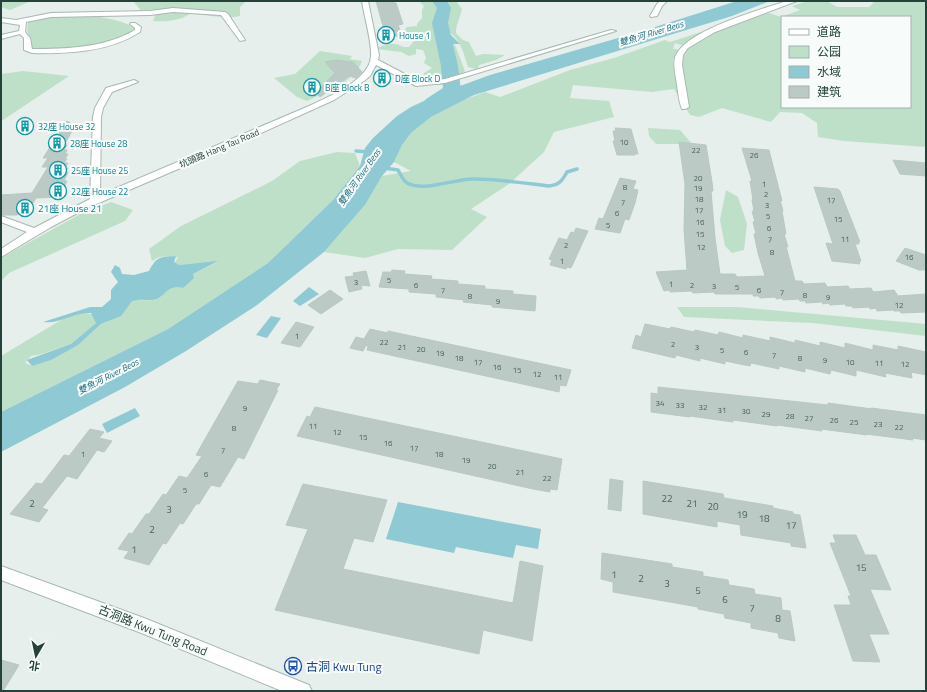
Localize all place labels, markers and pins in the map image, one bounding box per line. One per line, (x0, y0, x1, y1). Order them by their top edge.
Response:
building icon: House 1 (376, 25, 396, 45)
place label: House 1 (399, 29, 430, 42)
building icon: D座 Block D (372, 68, 392, 88)
place label: D座 Block D (395, 72, 440, 85)
building icon: B座 Block B (302, 77, 322, 97)
place label: B座 Block B (325, 81, 370, 94)
building icon: 32座 House 32 (15, 116, 35, 136)
place label: 32座 House 32 (38, 120, 95, 133)
building icon: 28座 House 28 (47, 133, 67, 153)
place label: 28座 House 28 (70, 137, 127, 150)
building icon: 25座 House 25 (48, 160, 68, 180)
place label: 25座 House 25 (71, 164, 128, 177)
building icon: 22座 House 22 (48, 181, 68, 201)
place label: 22座 House 22 (71, 185, 128, 198)
building icon: 21座 House 21 (15, 198, 35, 218)
place label: 21座 House 21 (38, 201, 102, 216)
bus stop icon: 古洞 Kwu Tung (283, 656, 303, 676)
place label: 古洞 Kwu Tung (306, 657, 382, 676)

